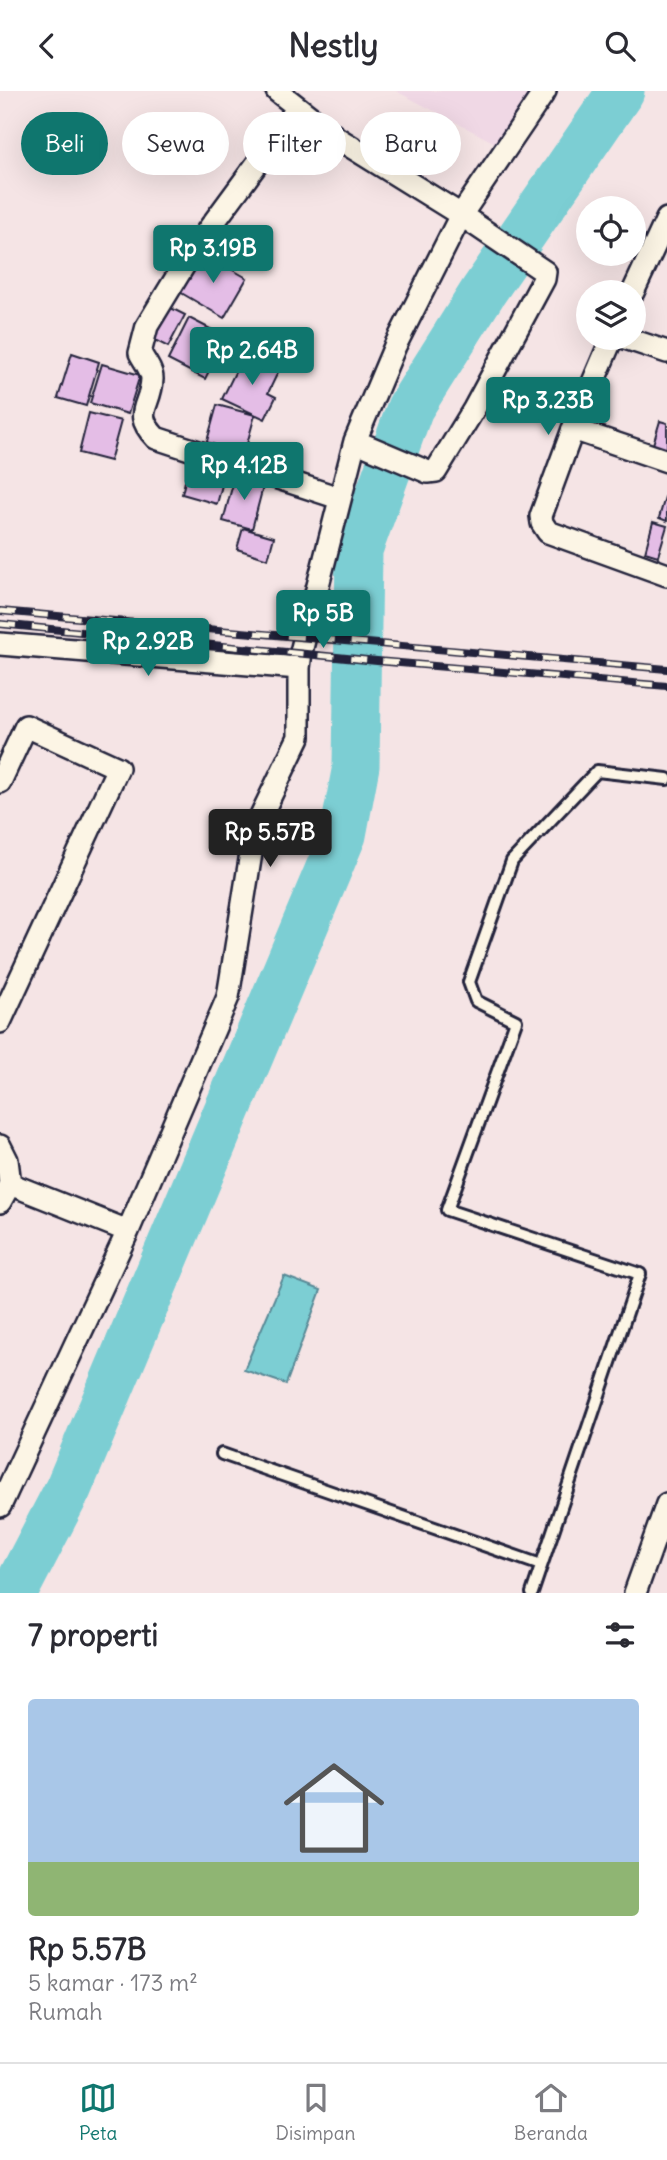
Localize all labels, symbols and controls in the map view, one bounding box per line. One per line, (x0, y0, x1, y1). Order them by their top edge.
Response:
text: Nestly (289, 25, 378, 66)
icon: back (28, 27, 66, 65)
icon: search (601, 27, 639, 65)
chip: Beli (21, 112, 108, 175)
chip: Sewa (122, 112, 229, 175)
chip: Filter (243, 112, 346, 175)
chip: Baru (360, 112, 461, 175)
map controls (576, 196, 646, 350)
button: locate (576, 196, 646, 266)
pin: Rp 3.19B (141, 225, 285, 285)
text: Rp 3.19B (169, 233, 257, 262)
button: layers (576, 280, 646, 350)
pin: Rp 2.64B (180, 327, 324, 387)
text: Rp 2.64B (206, 335, 298, 364)
pin: Rp 3.23B (476, 377, 620, 437)
text: Rp 3.23B (502, 385, 594, 414)
pin: Rp 4.12B (172, 443, 316, 502)
text: Rp 4.12B (200, 450, 288, 479)
pin: Rp 5B (274, 591, 372, 650)
text: Rp 5B (292, 598, 354, 627)
pin: Rp 2.92B (76, 619, 220, 678)
text: Rp 2.92B (102, 626, 194, 655)
pin: Rp 5.57B (198, 809, 342, 869)
text: Rp 5.57B (225, 817, 315, 846)
text: 7 properti (28, 1616, 158, 1654)
icon: filters (601, 1616, 639, 1654)
icon: home (271, 1745, 397, 1871)
text: Rp 5.57B (28, 1930, 146, 1968)
text: 5 kamar · 173 m² (28, 1968, 198, 1997)
text: Rumah (28, 1997, 103, 2026)
tab: Peta (79, 2079, 117, 2145)
tab: Disimpan (276, 2079, 356, 2145)
tab: Beranda (514, 2079, 588, 2145)

